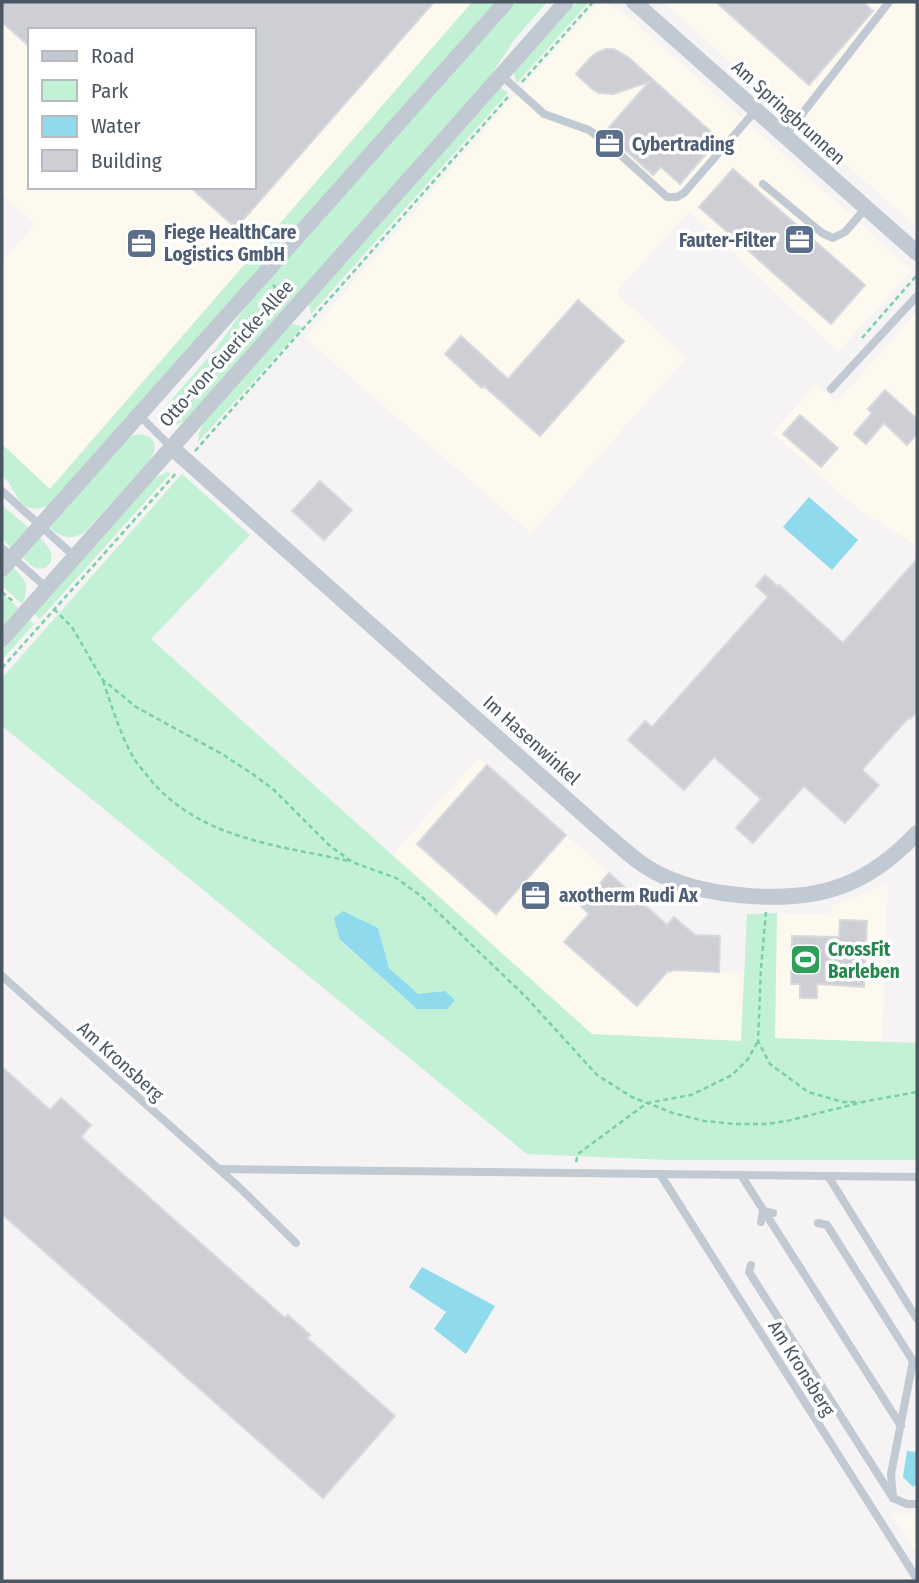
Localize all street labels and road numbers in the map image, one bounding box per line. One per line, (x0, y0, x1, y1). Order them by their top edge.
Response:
street label: Am Springbrunnen (727, 55, 850, 169)
street label: Otto-von-Guericke-Allee (154, 275, 298, 431)
street label: Im Hasenwinkel (478, 691, 585, 790)
street label: Am Kronsberg (73, 1017, 169, 1106)
street label: Am Kronsberg (763, 1316, 840, 1420)

